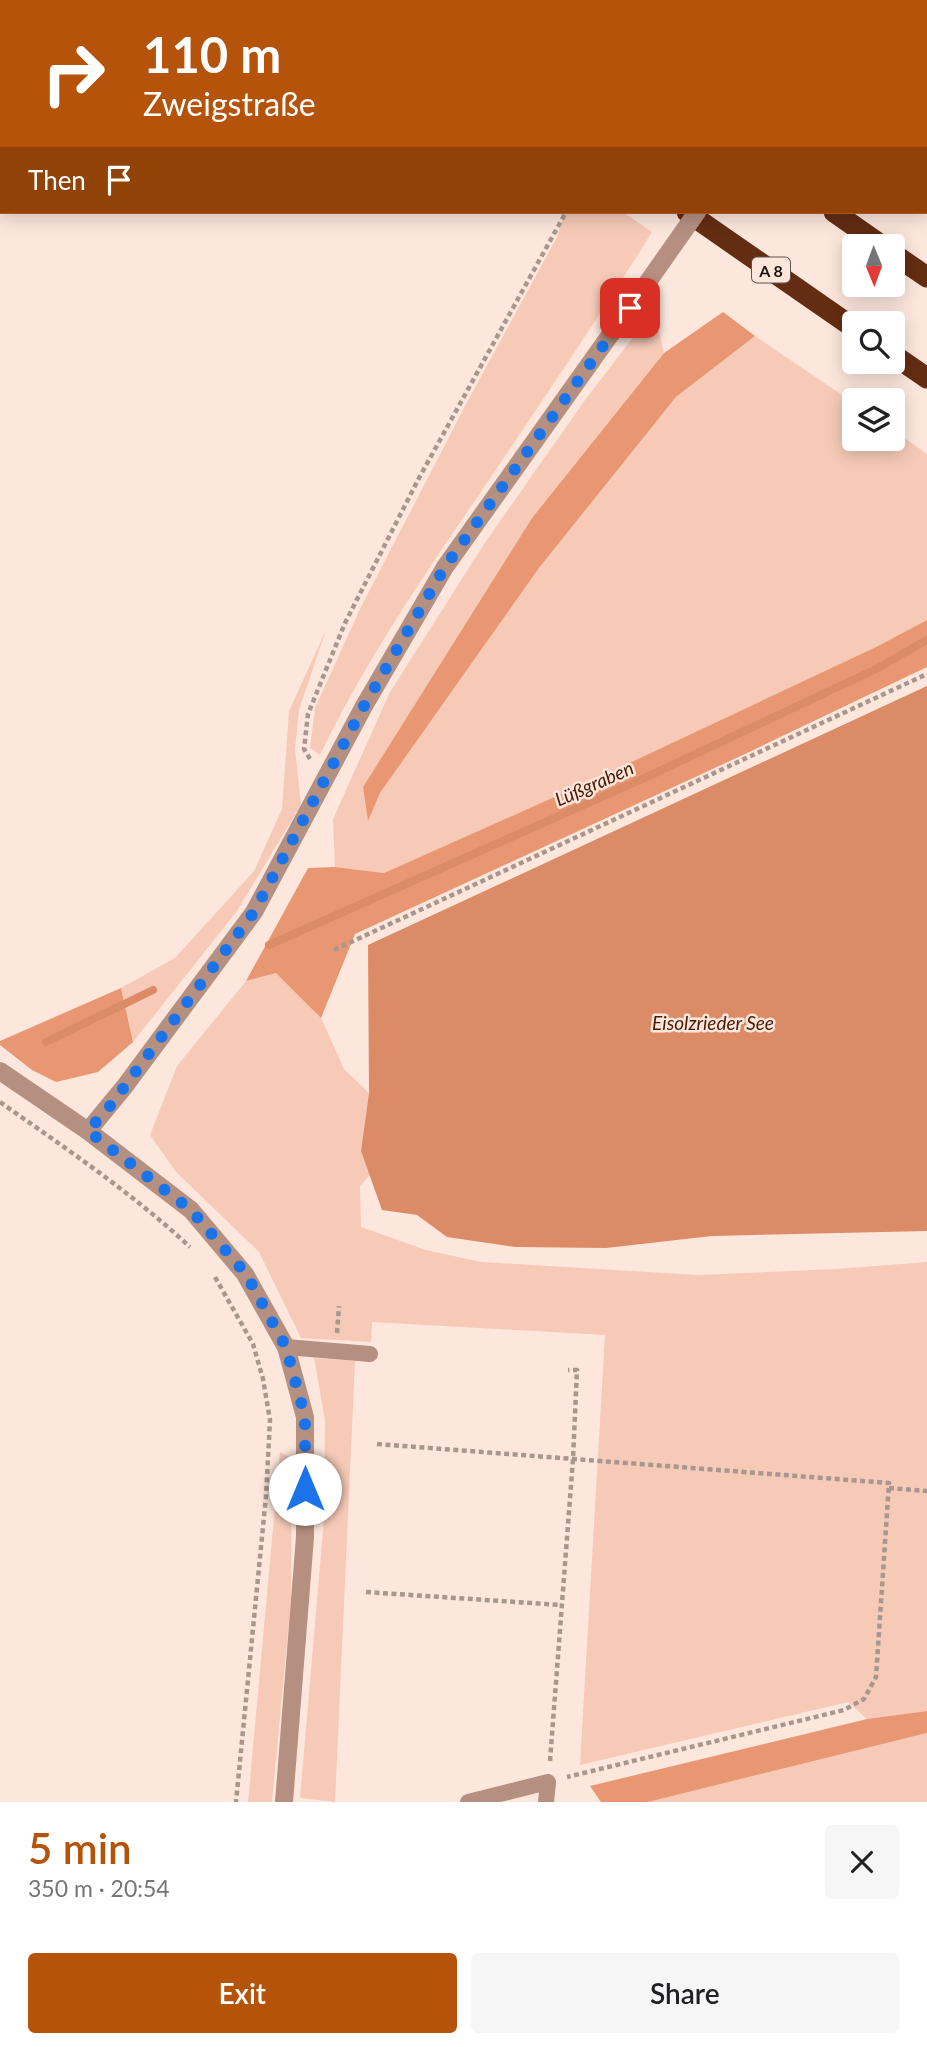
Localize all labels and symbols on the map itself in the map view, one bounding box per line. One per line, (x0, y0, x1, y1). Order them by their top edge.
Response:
north arrow (842, 234, 905, 298)
road number: A 8 (752, 258, 790, 282)
pin (600, 278, 660, 338)
water label: Lüßgraben (551, 755, 637, 811)
water label: Eisolzrieder See (652, 1011, 774, 1034)
position arrow (268, 1452, 342, 1526)

